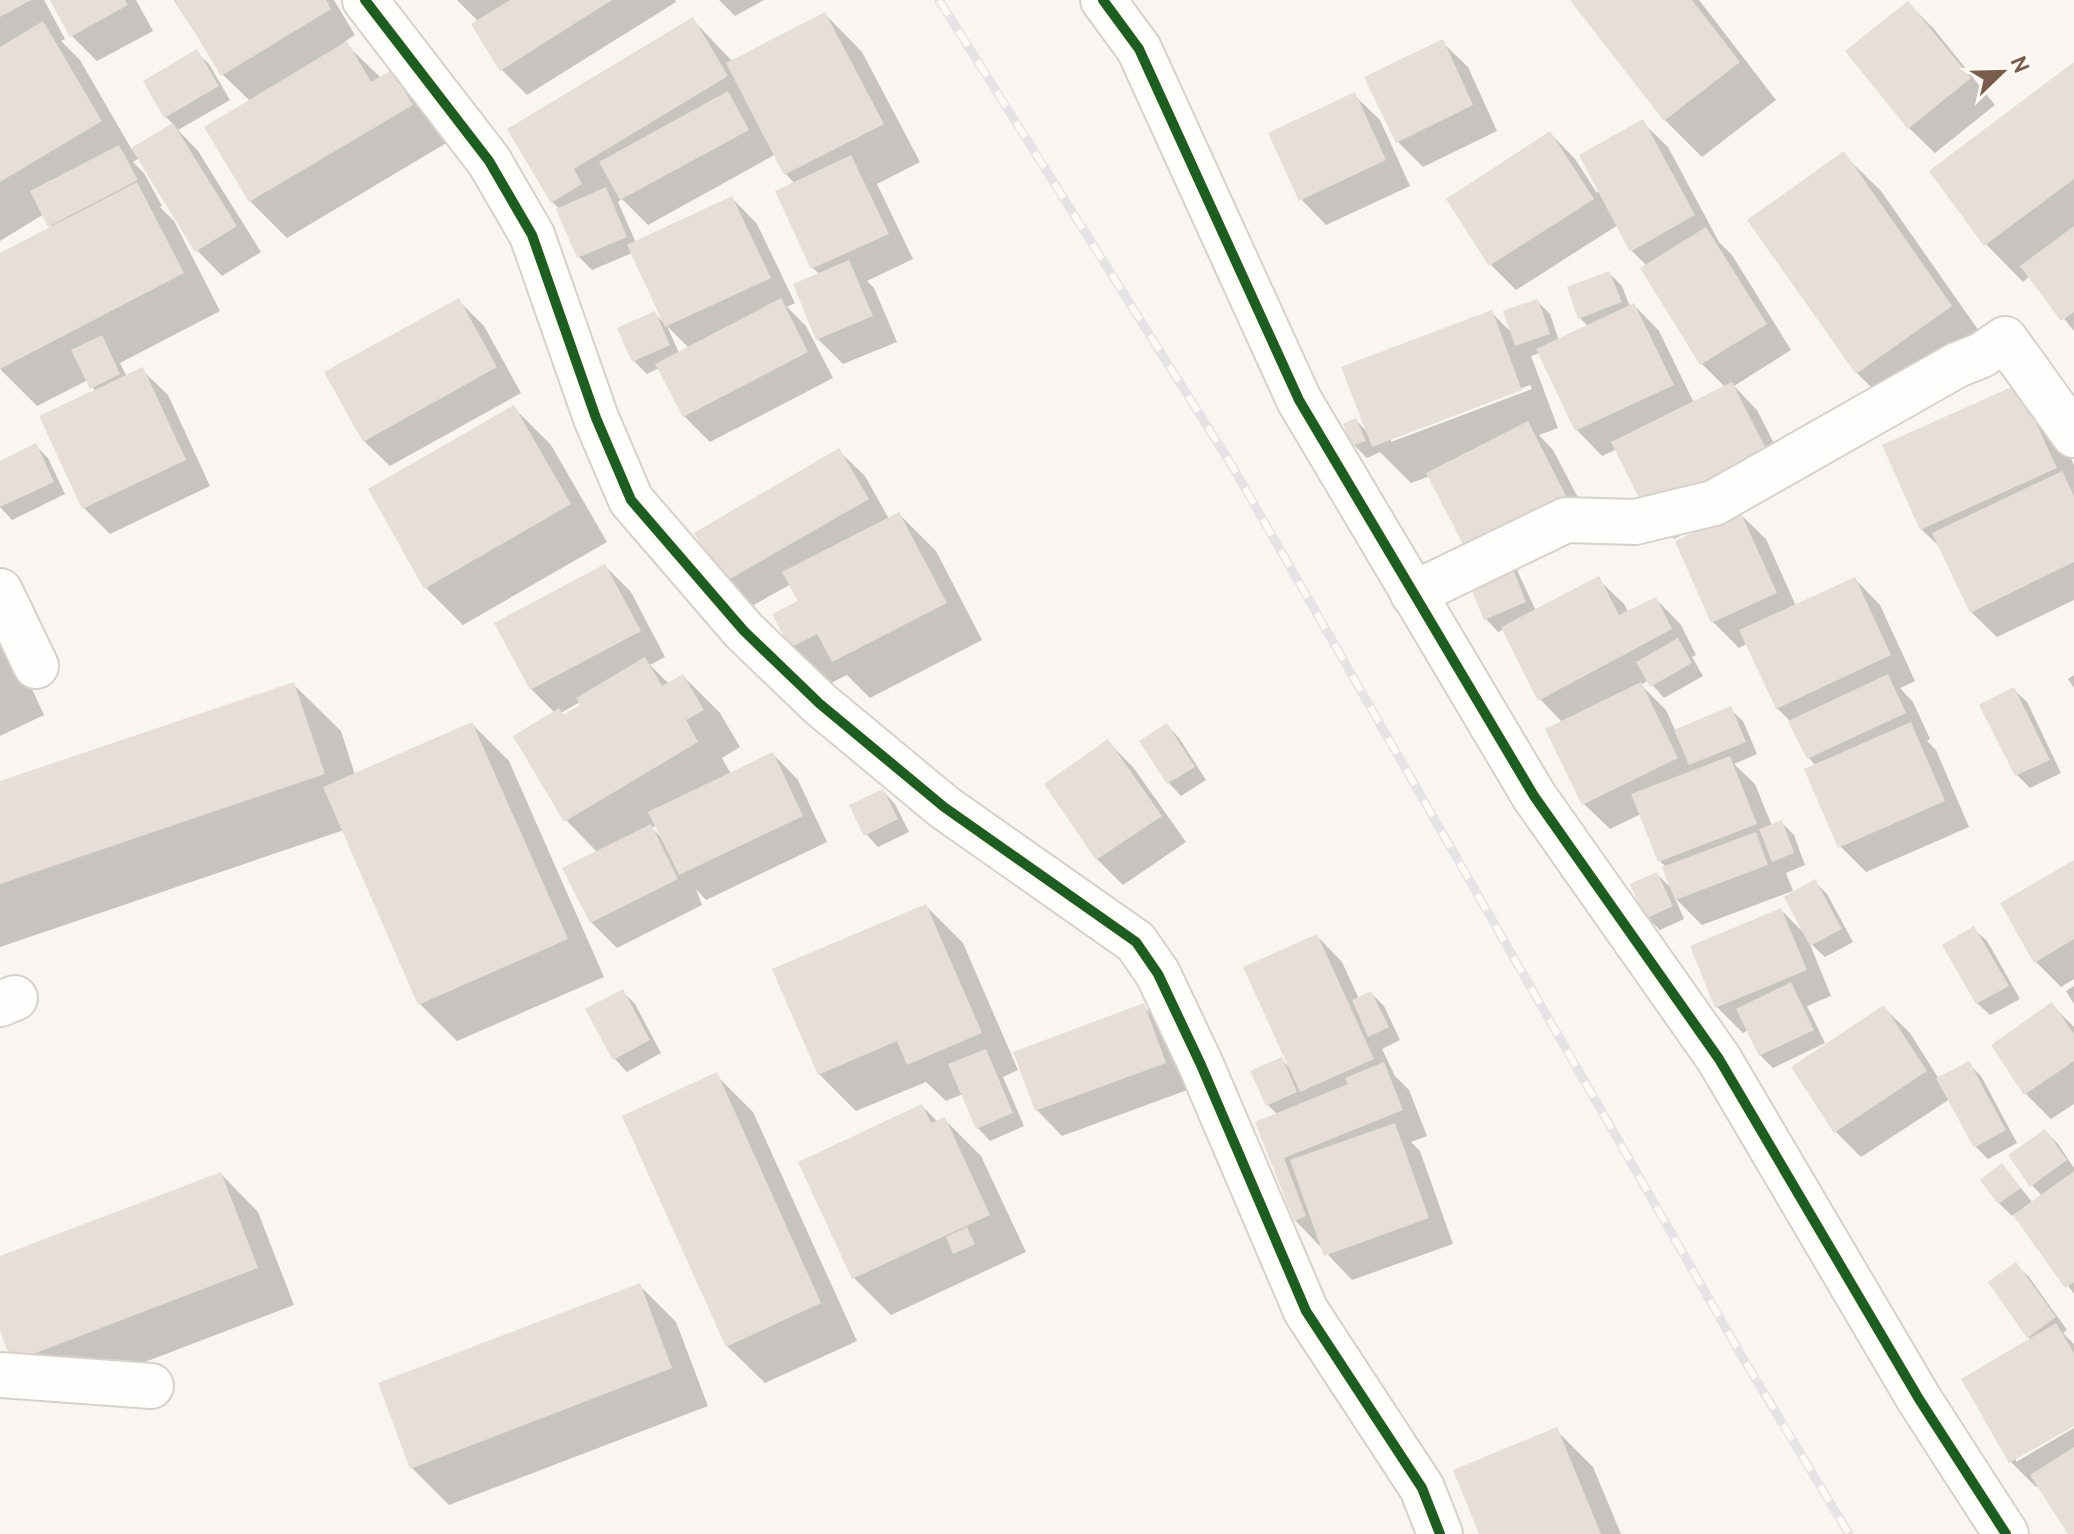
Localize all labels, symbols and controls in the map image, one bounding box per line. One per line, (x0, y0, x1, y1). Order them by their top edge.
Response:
north arrow (1962, 32, 2042, 112)
text: N (2004, 52, 2035, 77)

